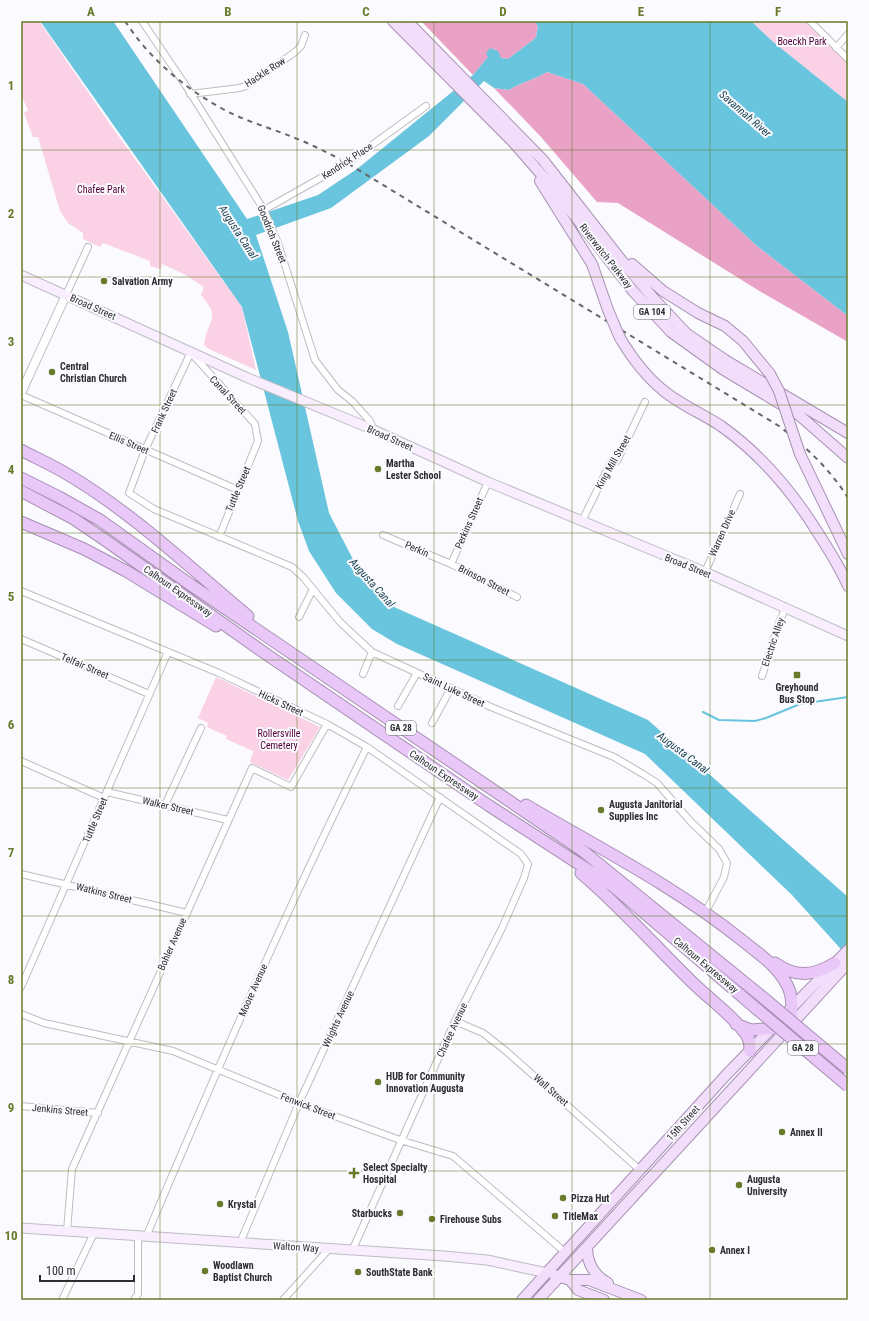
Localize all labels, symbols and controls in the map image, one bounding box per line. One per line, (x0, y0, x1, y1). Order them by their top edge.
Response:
text: A (87, 4, 95, 19)
text: B (224, 4, 232, 19)
text: C (362, 4, 370, 19)
text: D (499, 4, 507, 19)
text: E (638, 4, 645, 19)
text: F (775, 4, 781, 19)
park label: Boeckh Park (777, 36, 827, 47)
street label: Hackle Row (243, 55, 288, 89)
text: 1 (8, 78, 14, 93)
water label: Savannah River (717, 88, 774, 140)
street label: Kendrick Place (319, 140, 375, 182)
park label: Chafee Park (77, 184, 125, 195)
water label: Augusta Canal (215, 202, 260, 262)
street label: Goodrich Street (255, 203, 289, 265)
text: 2 (8, 206, 15, 221)
street label: Riverwatch Parkway (577, 222, 635, 290)
marker: Salvation Army (99, 276, 109, 286)
place label: Salvation Army (112, 276, 173, 287)
street label: Broad Street (68, 292, 118, 322)
road number: GA 104 (634, 305, 670, 319)
text: 3 (8, 334, 14, 349)
place label: Central Christian Church (60, 361, 127, 384)
marker: Central Christian Church (47, 367, 57, 377)
street label: Canal Street (208, 374, 248, 416)
street label: Frank Street (149, 387, 179, 435)
street label: Broad Street (365, 423, 415, 453)
street label: Ellis Street (107, 430, 151, 456)
street label: King Mill Street (593, 433, 633, 491)
place label: Martha Lester School (386, 458, 441, 481)
text: 4 (8, 462, 15, 477)
marker: Martha Lester School (373, 464, 383, 474)
street label: Tuttle Street (224, 465, 252, 513)
street label: Perkins Street (453, 496, 485, 550)
street label: Warren Drive (707, 508, 737, 558)
street label: Perkin (403, 539, 431, 559)
street label: Broad Street (663, 552, 713, 580)
water label: Augusta Canal (346, 555, 398, 610)
street label: Brinson Street (457, 562, 511, 598)
street label: Calhoun Expressway (142, 563, 214, 619)
text: 5 (8, 589, 15, 604)
street label: Electric Alley (760, 616, 786, 668)
street label: Telfair Street (60, 651, 111, 681)
marker: Greyhound Bus Stop (792, 670, 802, 680)
street label: Saint Luke Street (422, 671, 487, 709)
place label: Greyhound Bus Stop (776, 682, 819, 705)
street label: Hicks Street (257, 688, 305, 718)
text: 6 (8, 717, 15, 732)
road number: GA 28 (386, 721, 416, 735)
park label: Rollersville Cemetery (257, 728, 301, 751)
water label: Augusta Canal (654, 729, 712, 777)
street label: Calhoun Expressway (407, 748, 481, 802)
street label: Walker Street (141, 795, 195, 817)
street label: Tuttle Street (81, 796, 109, 844)
place label: Augusta Janitorial Supplies Inc (609, 799, 682, 822)
marker: Augusta Janitorial Supplies Inc (596, 805, 606, 815)
text: 7 (8, 845, 15, 860)
street label: Watkins Street (75, 881, 133, 905)
street label: Bohler Avenue (156, 916, 189, 972)
street label: Calhoun Expressway (671, 935, 741, 995)
street label: Moore Avenue (237, 962, 270, 1018)
text: 8 (8, 972, 14, 987)
street label: Wrights Avenue (320, 989, 356, 1049)
street label: Chafee Avenue (435, 1001, 470, 1059)
road number: GA 28 (788, 1041, 818, 1055)
place label: HUB for Community Innovation Augusta (386, 1071, 466, 1094)
street label: Wall Street (531, 1072, 571, 1108)
marker: HUB for Community Innovation Augusta (373, 1077, 383, 1087)
street label: Fenwick Street (279, 1090, 337, 1122)
text: 9 (8, 1100, 14, 1115)
street label: Jenkins Street (31, 1102, 89, 1118)
street label: 15th Street (664, 1103, 702, 1143)
marker: Annex II (777, 1127, 787, 1137)
place label: Annex II (790, 1127, 823, 1138)
place label: Select Specialty Hospital (363, 1162, 428, 1185)
marker: Select Specialty Hospital (348, 1167, 360, 1179)
place label: Augusta University (747, 1174, 788, 1197)
marker: Augusta University (734, 1180, 744, 1190)
marker: Pizza Hut (558, 1193, 568, 1203)
place label: Pizza Hut (571, 1193, 609, 1204)
marker: Krystal (215, 1199, 225, 1209)
place label: Krystal (228, 1199, 256, 1210)
place label: Starbucks (352, 1208, 392, 1219)
marker: Starbucks (395, 1208, 405, 1218)
marker: TitleMax (550, 1211, 560, 1221)
place label: TitleMax (563, 1211, 599, 1222)
marker: Firehouse Subs (427, 1214, 437, 1224)
place label: Firehouse Subs (440, 1214, 502, 1225)
text: 10 (4, 1228, 18, 1243)
street label: Walton Way (273, 1240, 319, 1254)
marker: Annex I (707, 1245, 717, 1255)
place label: Annex I (720, 1245, 750, 1256)
scale bar (40, 1257, 134, 1283)
place label: Woodlawn Baptist Church (213, 1260, 272, 1283)
text: 100 m (46, 1264, 76, 1278)
marker: Woodlawn Baptist Church (200, 1266, 210, 1276)
marker: SouthState Bank (353, 1267, 363, 1277)
place label: SouthState Bank (366, 1267, 433, 1278)

